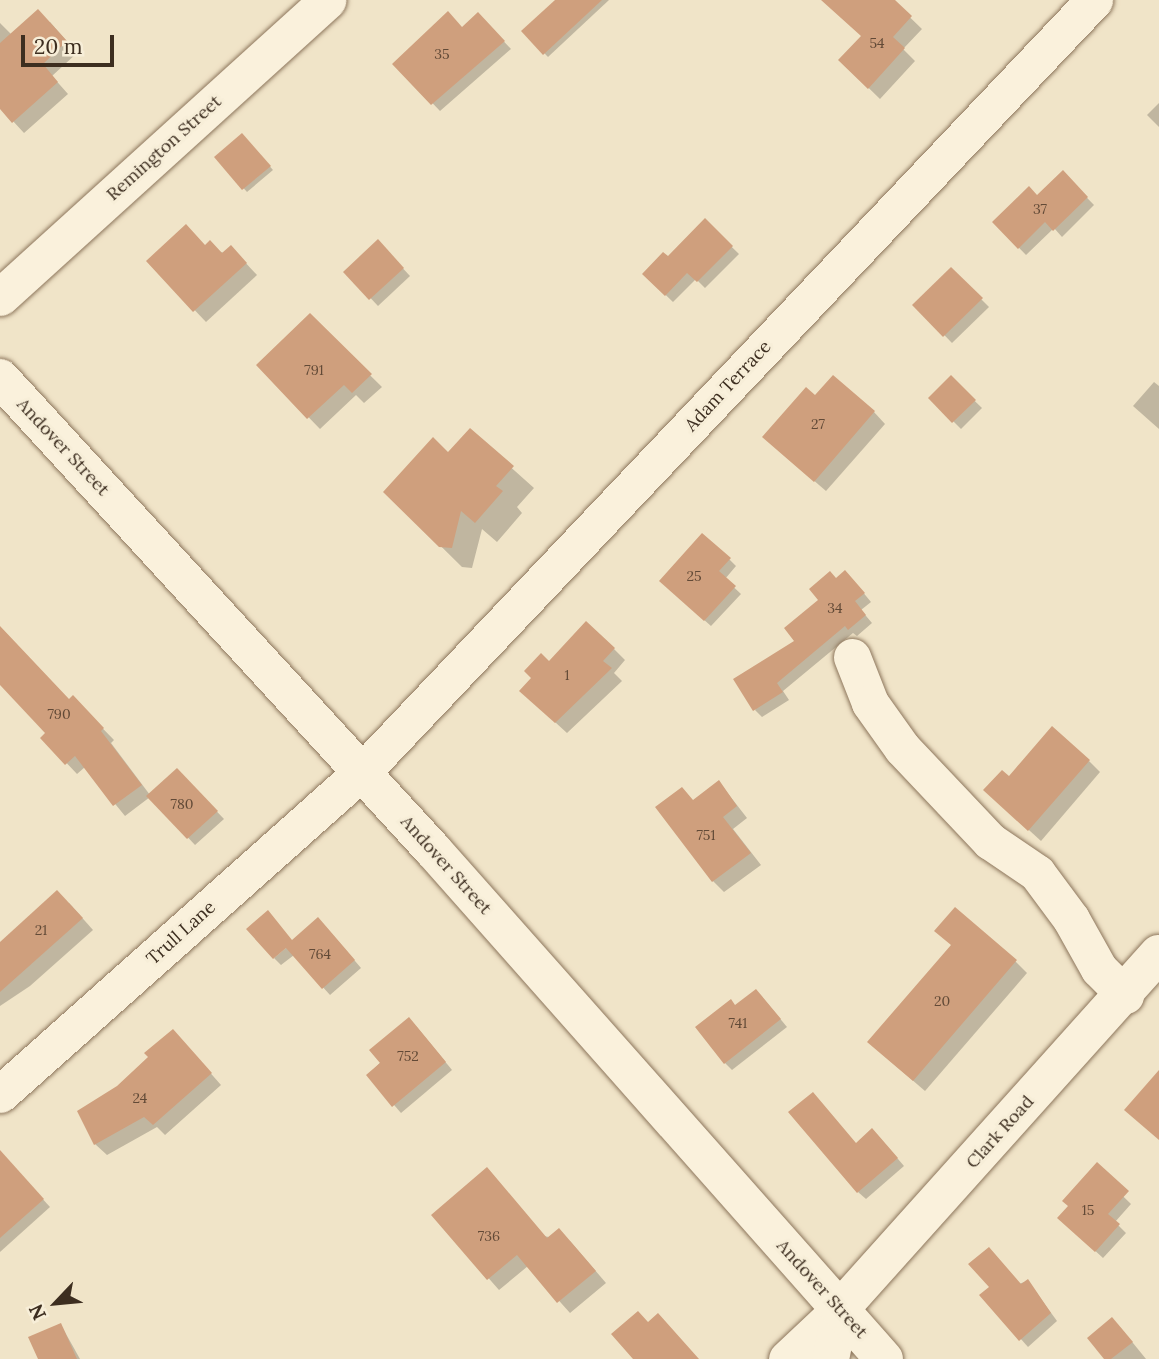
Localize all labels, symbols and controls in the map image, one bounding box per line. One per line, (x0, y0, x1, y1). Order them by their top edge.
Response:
scale bar (24, 21, 117, 65)
text: 20 m (34, 33, 83, 60)
house number: 54 (869, 35, 885, 51)
house number: 35 (434, 46, 450, 62)
street label: Remington Street (102, 91, 226, 205)
house number: 37 (1033, 201, 1047, 217)
street label: Adam Terrace (680, 336, 776, 436)
house number: 791 (304, 362, 324, 378)
street label: Andover Street (12, 394, 114, 500)
house number: 27 (811, 416, 825, 432)
house number: 25 (686, 568, 702, 584)
house number: 34 (827, 600, 843, 616)
house number: 1 (564, 667, 570, 683)
house number: 790 (47, 706, 71, 722)
house number: 780 (170, 796, 194, 812)
street label: Andover Street (396, 811, 496, 919)
house number: 751 (696, 827, 716, 843)
street label: Trull Lane (142, 897, 220, 969)
house number: 21 (35, 922, 47, 938)
house number: 764 (309, 946, 331, 962)
house number: 20 (934, 993, 950, 1009)
house number: 741 (729, 1015, 747, 1031)
house number: 752 (397, 1048, 419, 1064)
house number: 24 (133, 1090, 147, 1106)
street label: Clark Road (962, 1091, 1038, 1173)
house number: 15 (1082, 1202, 1094, 1218)
house number: 736 (478, 1228, 500, 1244)
street label: Andover Street (772, 1235, 872, 1343)
north arrow (21, 1268, 91, 1338)
text: N (23, 1300, 51, 1324)

